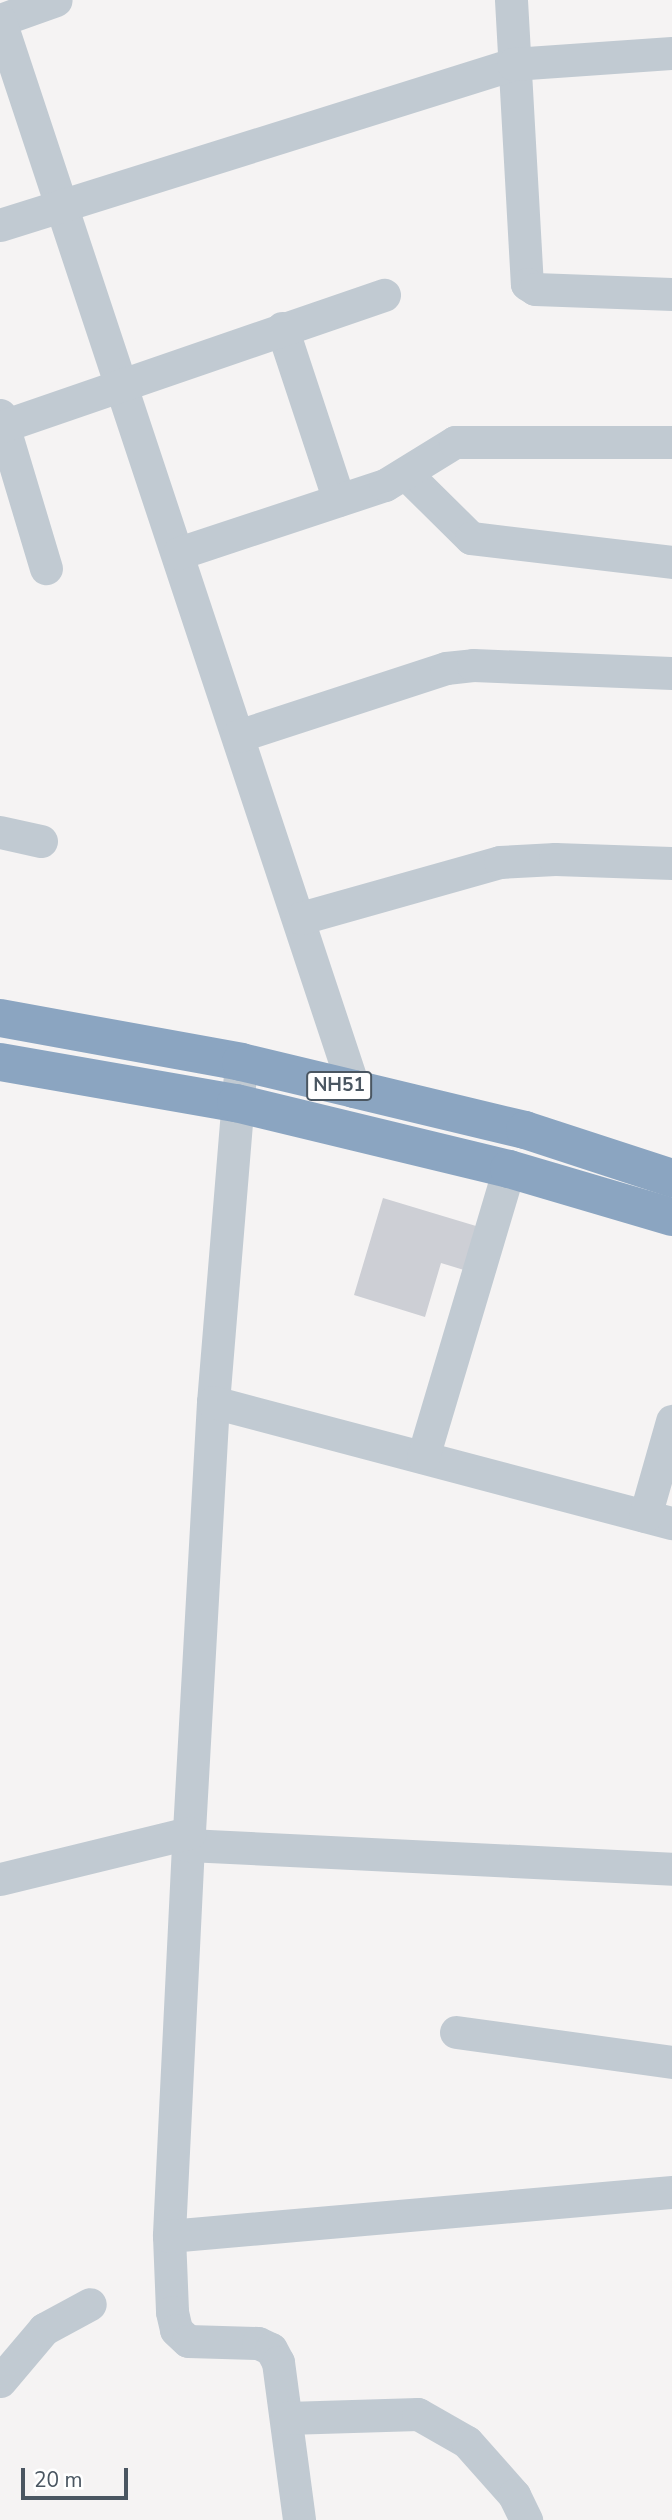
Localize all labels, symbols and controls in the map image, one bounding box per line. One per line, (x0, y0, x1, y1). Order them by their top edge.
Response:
road number: NH51 (306, 1070, 372, 1102)
scale bar (24, 2454, 131, 2498)
text: 20 m (34, 2466, 83, 2494)

